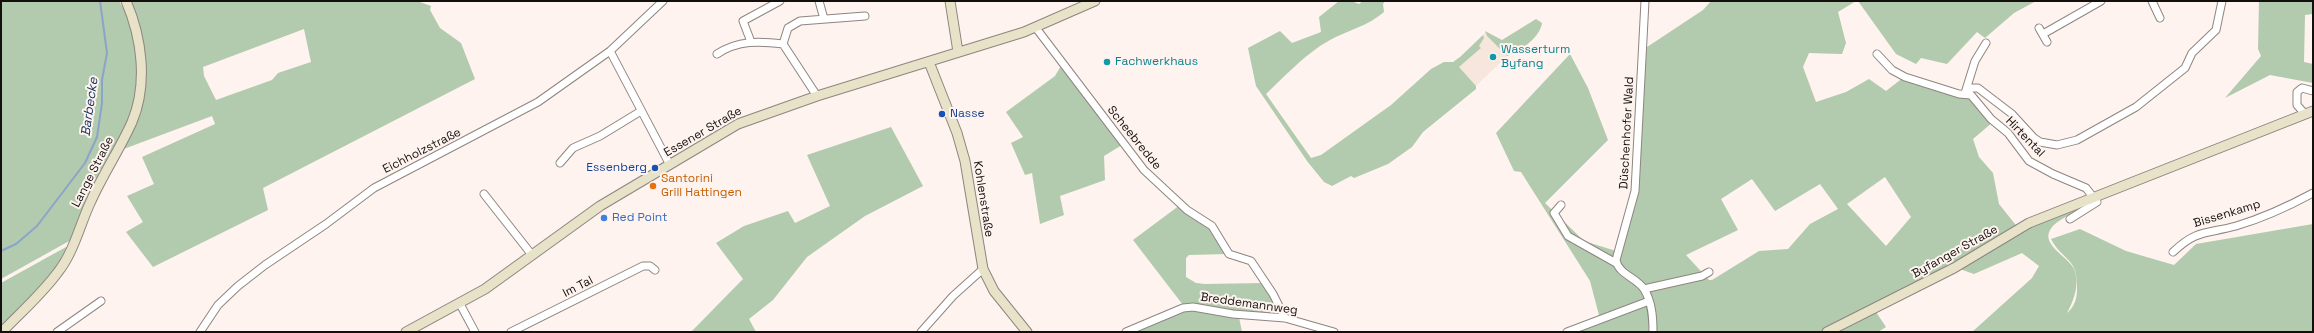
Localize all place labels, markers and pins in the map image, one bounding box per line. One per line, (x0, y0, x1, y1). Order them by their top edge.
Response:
place label: Wasserturm Byfang (1501, 43, 1570, 71)
marker: Wasserturm Byfang (1488, 52, 1498, 62)
place label: Fachwerkhaus (1115, 55, 1198, 69)
marker: Fachwerkhaus (1102, 57, 1112, 67)
place label: Nasse (950, 107, 985, 121)
marker: Nasse (937, 109, 947, 119)
place label: Essenberg (586, 161, 647, 175)
marker: Essenberg (650, 163, 660, 173)
place label: Santorini Grill Hattingen (661, 172, 742, 200)
marker: Santorini Grill Hattingen (648, 181, 658, 191)
place label: Red Point (612, 211, 668, 225)
marker: Red Point (599, 213, 609, 223)

